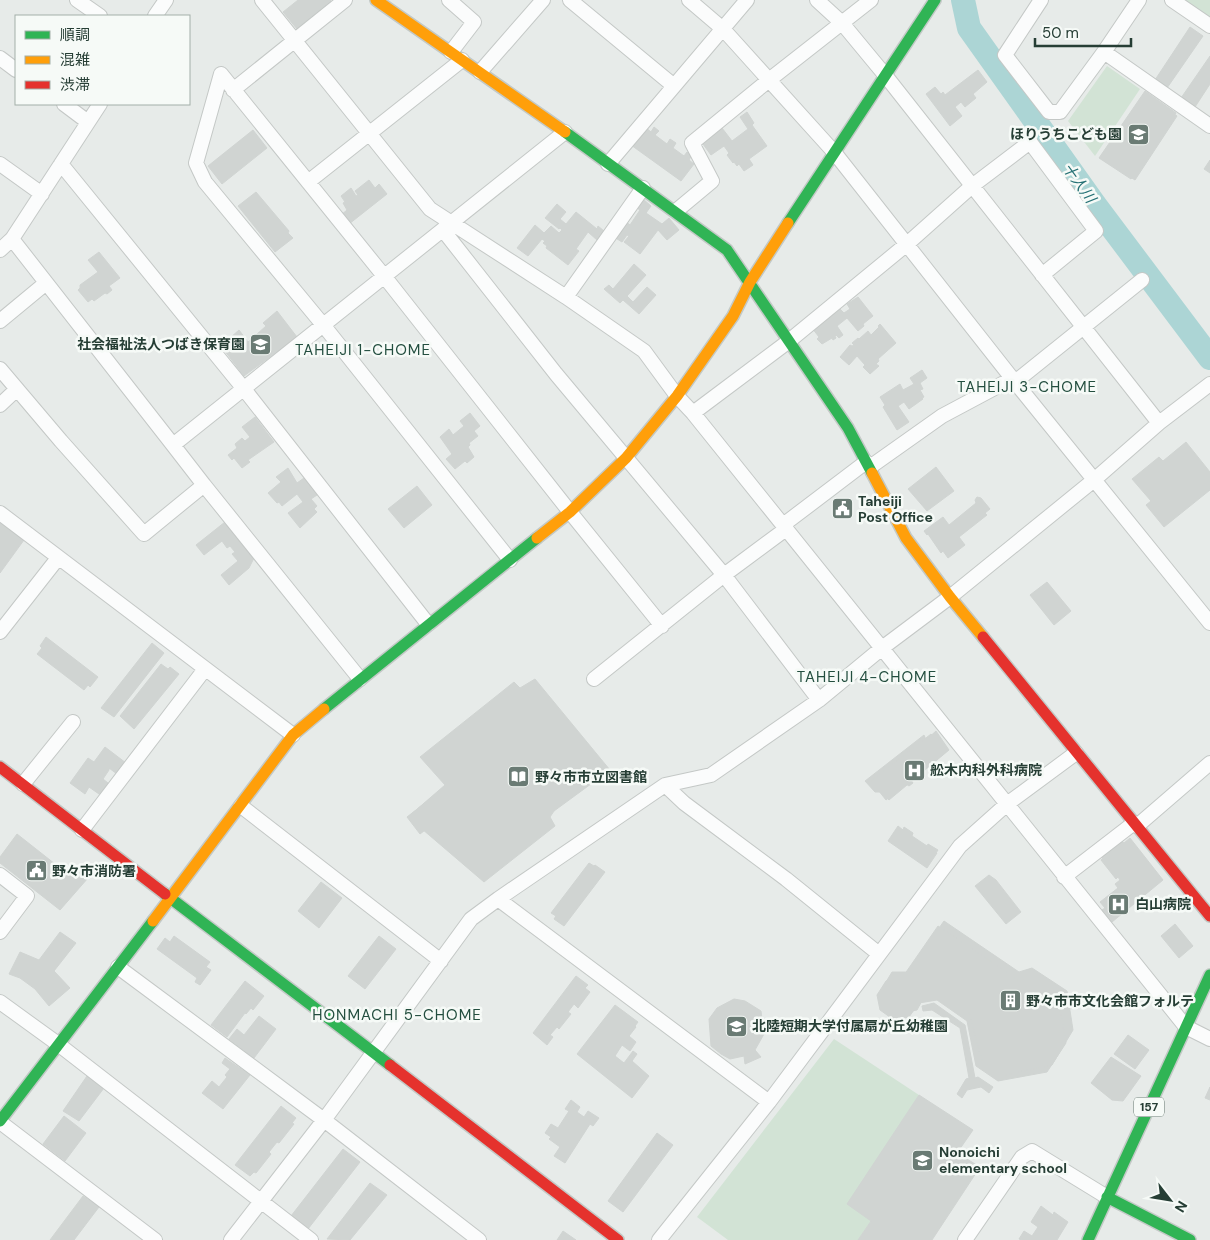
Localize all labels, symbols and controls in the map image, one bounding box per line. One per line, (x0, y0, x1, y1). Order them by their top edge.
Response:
legend (15, 15, 190, 105)
scale bar (1035, 15, 1131, 47)
text: 50 m (1042, 23, 1079, 43)
text: 順調 (60, 25, 90, 45)
text: 混雑 (60, 50, 90, 70)
text: 渋滞 (60, 75, 90, 95)
school or university icon: ほりうちこども園 (1126, 122, 1150, 146)
place label: ほりうちこども園 (1010, 125, 1122, 143)
water label: 十人川 (1058, 159, 1101, 209)
school or university icon: 社会福祉法人つばき保育園 (249, 332, 273, 356)
place label: 社会福祉法人つばき保育園 (77, 335, 245, 353)
district label: TAHEIJI 1-CHOME (295, 340, 431, 360)
district label: TAHEIJI 3-CHOME (957, 377, 1097, 397)
place label: Taheiji Post Office (858, 492, 933, 526)
public building icon: Taheiji Post Office (830, 497, 854, 521)
district label: TAHEIJI 4-CHOME (797, 667, 937, 687)
hospital icon: 舩木内科外科病院 (902, 758, 926, 782)
place label: 舩木内科外科病院 (930, 761, 1042, 779)
library icon: 野々市市立図書館 (507, 765, 531, 789)
place label: 野々市市立図書館 (535, 768, 647, 786)
public building icon: 野々市消防署 (24, 859, 48, 883)
place label: 野々市消防署 (52, 862, 136, 880)
hospital icon: 白山病院 (1107, 892, 1131, 916)
place label: 白山病院 (1135, 895, 1191, 913)
building icon: 野々市市文化会館フォルテ (998, 989, 1022, 1013)
place label: 野々市市文化会館フォルテ (1026, 992, 1194, 1010)
district label: HONMACHI 5-CHOME (312, 1005, 482, 1025)
school or university icon: 北陸短期大学付属扇が丘幼稚園 (724, 1014, 748, 1038)
place label: 北陸短期大学付属扇が丘幼稚園 (752, 1017, 948, 1035)
road number: 157 (1134, 1098, 1164, 1116)
place label: Nonoichi elementary school (939, 1143, 1067, 1177)
school or university icon: Nonoichi elementary school (911, 1148, 935, 1172)
north arrow (1145, 1175, 1195, 1225)
text: N (1171, 1198, 1191, 1216)

